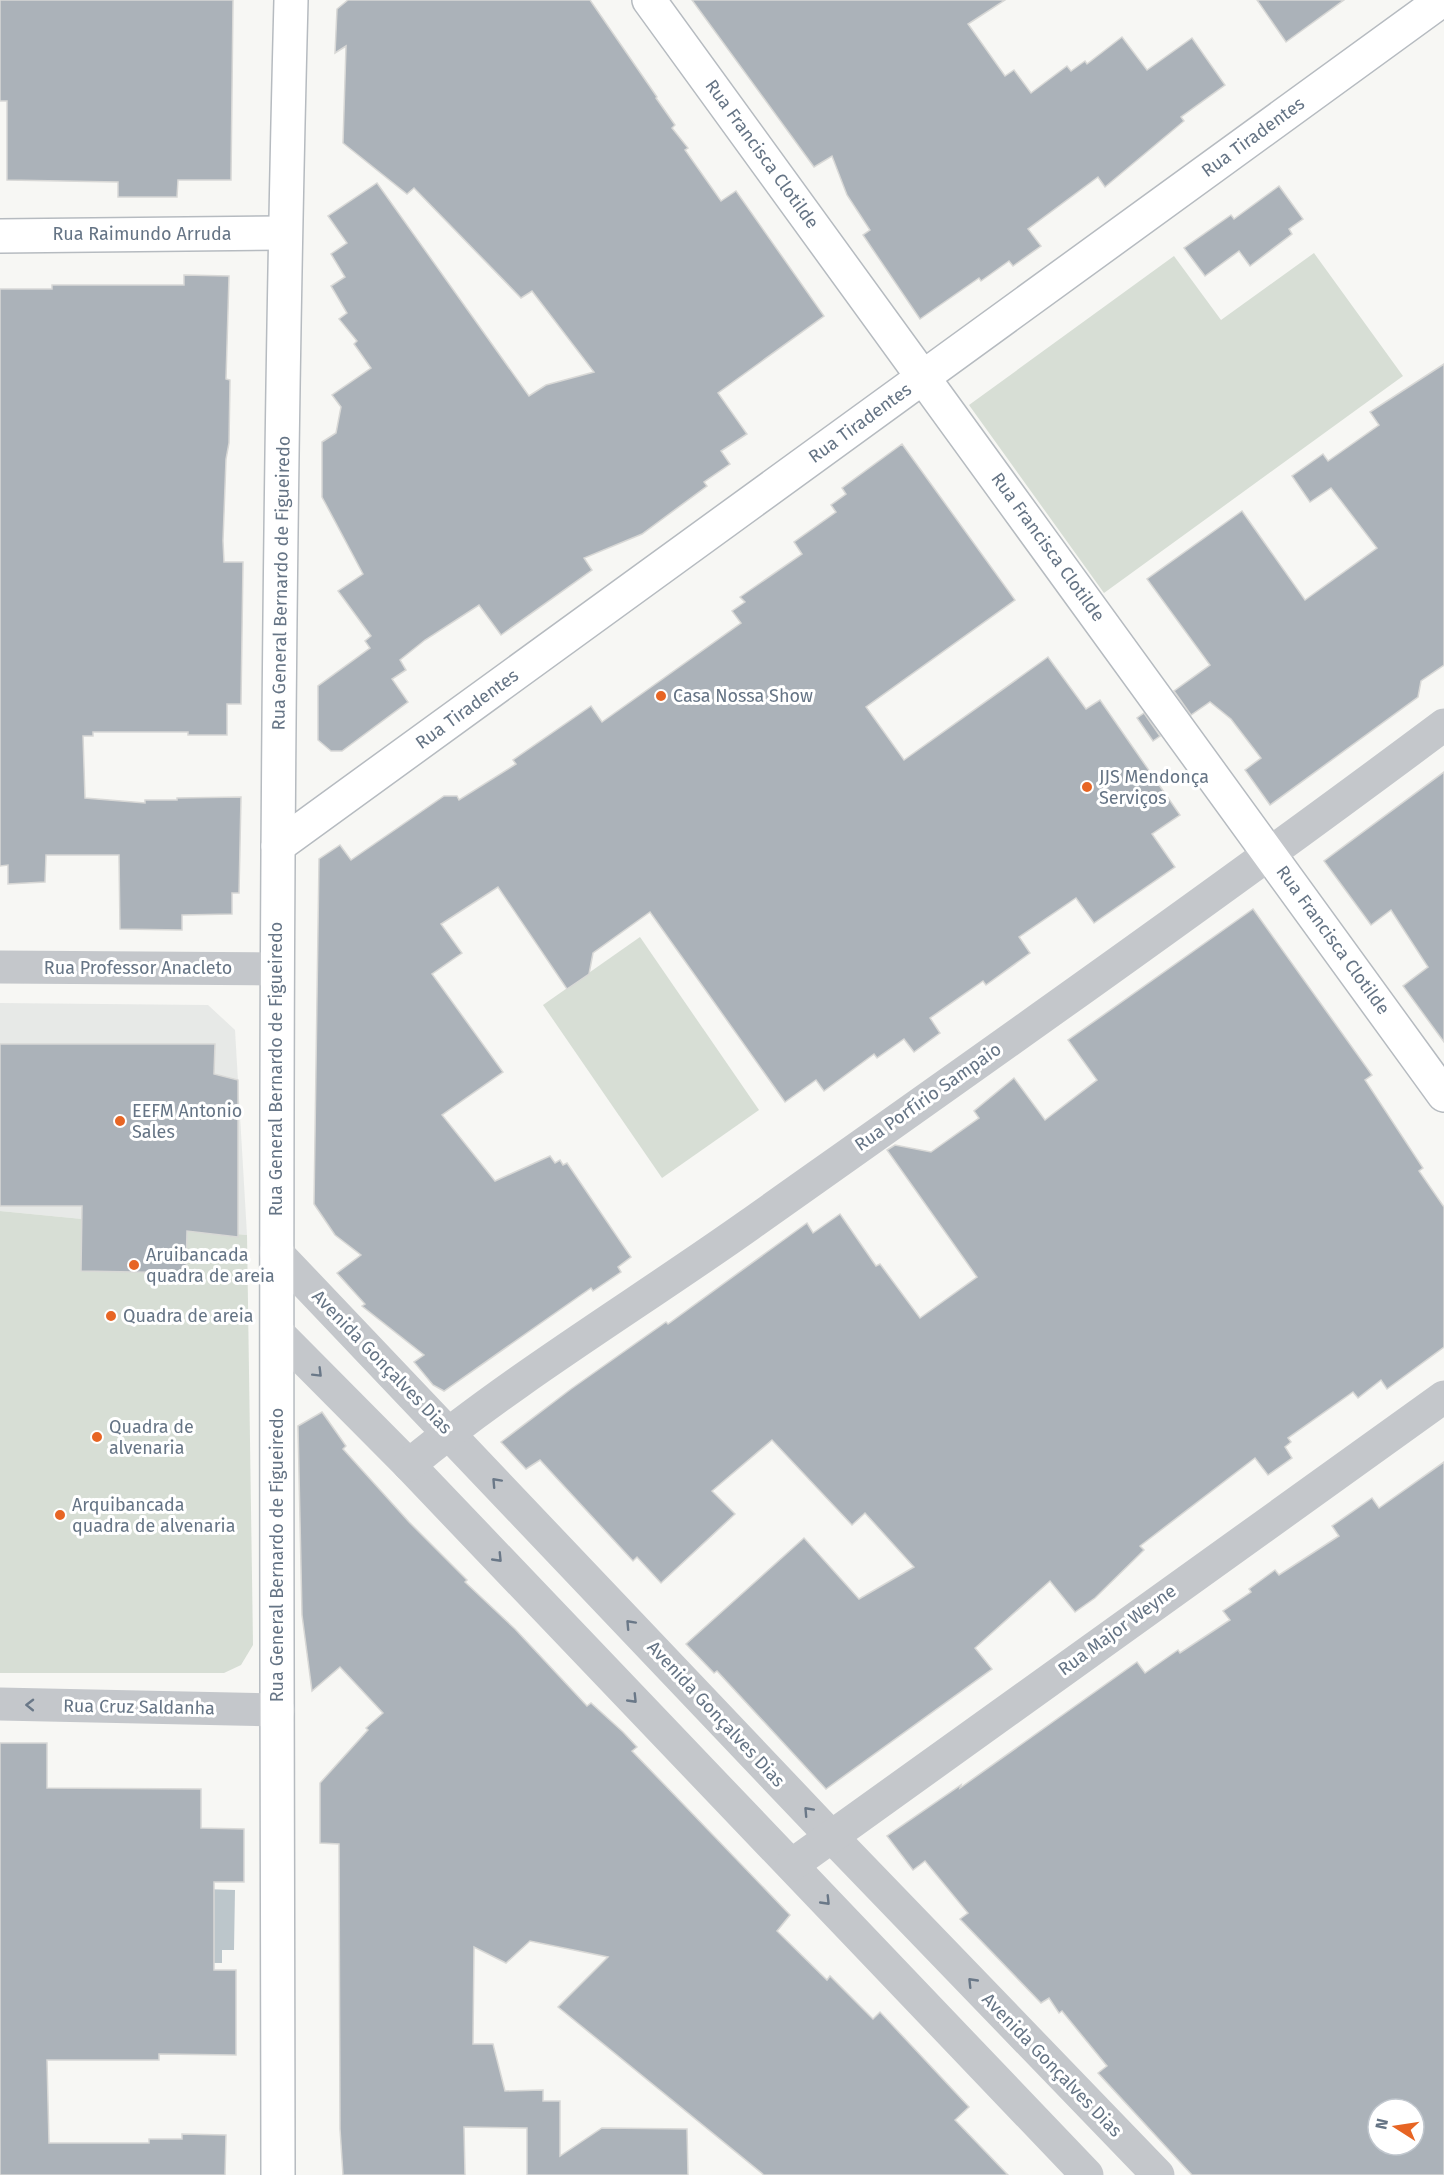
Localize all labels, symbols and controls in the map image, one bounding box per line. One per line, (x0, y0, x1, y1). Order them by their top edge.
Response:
street label: Rua Francisca Clotilde (701, 75, 823, 233)
street label: Rua Tiradentes (1197, 92, 1309, 182)
street label: Rua Raimundo Arruda (52, 223, 232, 245)
street label: Rua Tiradentes (804, 378, 916, 468)
street label: Rua General Bernardo de Figueiredo (267, 436, 295, 730)
street label: Rua Francisca Clotilde (987, 468, 1109, 626)
street label: Rua Tiradentes (411, 664, 523, 754)
place label: Casa Nossa Show (673, 685, 813, 707)
marker: Casa Nossa Show (654, 689, 668, 703)
place label: JJS Mendonça Serviços (1099, 766, 1209, 809)
marker: JJS Mendonça Serviços (1080, 780, 1094, 794)
street label: Rua Francisca Clotilde (1272, 861, 1394, 1019)
street label: Rua General Bernardo de Figueiredo (265, 922, 287, 1216)
street label: Rua Professor Anacleto (44, 957, 232, 979)
street label: Rua Porfírio Sampaio (851, 1038, 1005, 1156)
place label: EEFM Antonio Sales (132, 1100, 242, 1143)
marker: EEFM Antonio Sales (113, 1114, 127, 1128)
place label: Aruibancada quadra de areia (146, 1244, 275, 1287)
marker: Aruibancada quadra de areia (127, 1258, 141, 1272)
street label: Avenida Gonçalves Dias (307, 1285, 457, 1439)
place label: Quadra de areia (123, 1305, 254, 1327)
marker: Quadra de areia (104, 1309, 118, 1323)
one-way arrow (311, 1366, 322, 1377)
street label: Rua General Bernardo de Figueiredo (266, 1408, 288, 1702)
place label: Quadra de alvenaria (109, 1416, 194, 1459)
marker: Quadra de alvenaria (90, 1430, 104, 1444)
one-way arrow (492, 1478, 503, 1489)
place label: Arquibancada quadra de alvenaria (72, 1494, 235, 1537)
marker: Arquibancada quadra de alvenaria (53, 1508, 67, 1522)
one-way arrow (491, 1551, 502, 1562)
street label: Rua Major Weyne (1054, 1580, 1180, 1680)
one-way arrow (626, 1620, 637, 1630)
street label: Avenida Gonçalves Dias (643, 1636, 789, 1792)
one-way arrow (626, 1692, 637, 1703)
street label: Rua Cruz Saldanha (63, 1695, 215, 1719)
one-way arrow (26, 1698, 35, 1711)
one-way arrow (804, 1807, 815, 1818)
one-way arrow (818, 1893, 829, 1904)
one-way arrow (968, 1978, 979, 1988)
street label: Avenida Gonçalves Dias (977, 1988, 1127, 2142)
north arrow (1366, 2097, 1426, 2157)
text: N (1371, 2117, 1392, 2131)

